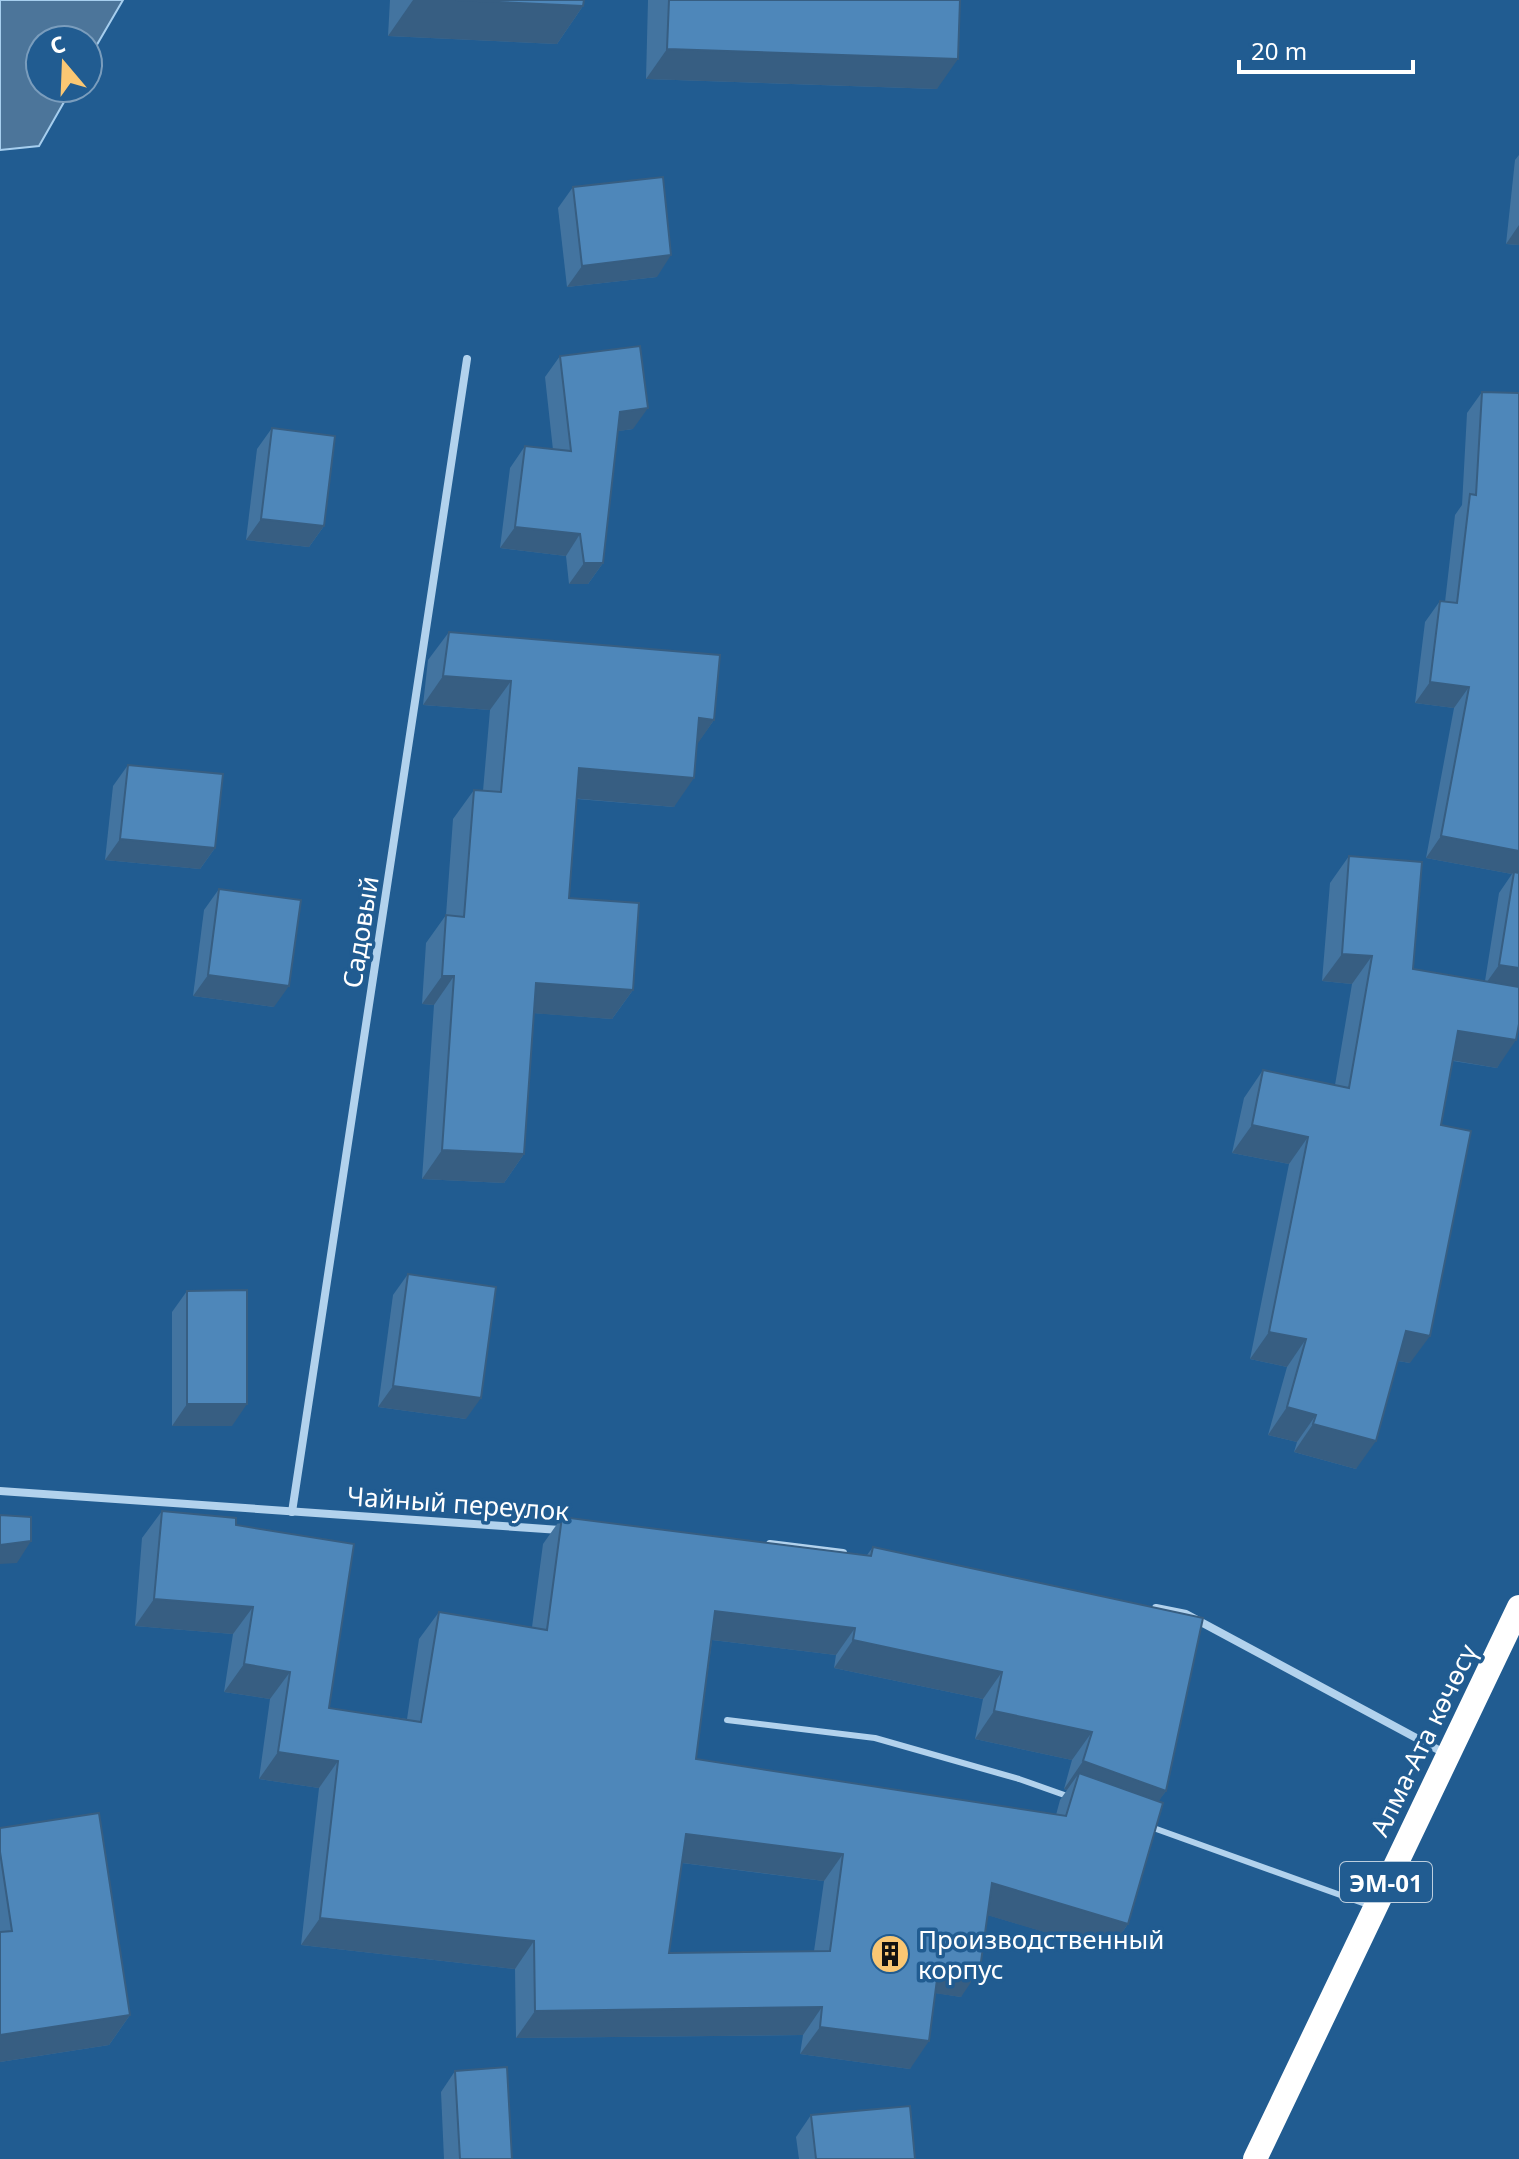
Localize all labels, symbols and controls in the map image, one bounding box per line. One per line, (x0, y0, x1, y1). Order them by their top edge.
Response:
north arrow (24, 24, 104, 104)
scale bar (1239, 24, 1413, 74)
text: С (46, 28, 69, 61)
text: 20 m (1251, 34, 1307, 67)
street label: Садовый (333, 873, 387, 991)
street label: Чайный переулок (346, 1477, 570, 1529)
street label: Алма-Ата көчөсү (1361, 1637, 1485, 1842)
road number: ЭМ-01 (1340, 1862, 1432, 1902)
place label: Производственный корпус (918, 1921, 1164, 1987)
building icon: Производственный корпус (869, 1933, 911, 1975)

